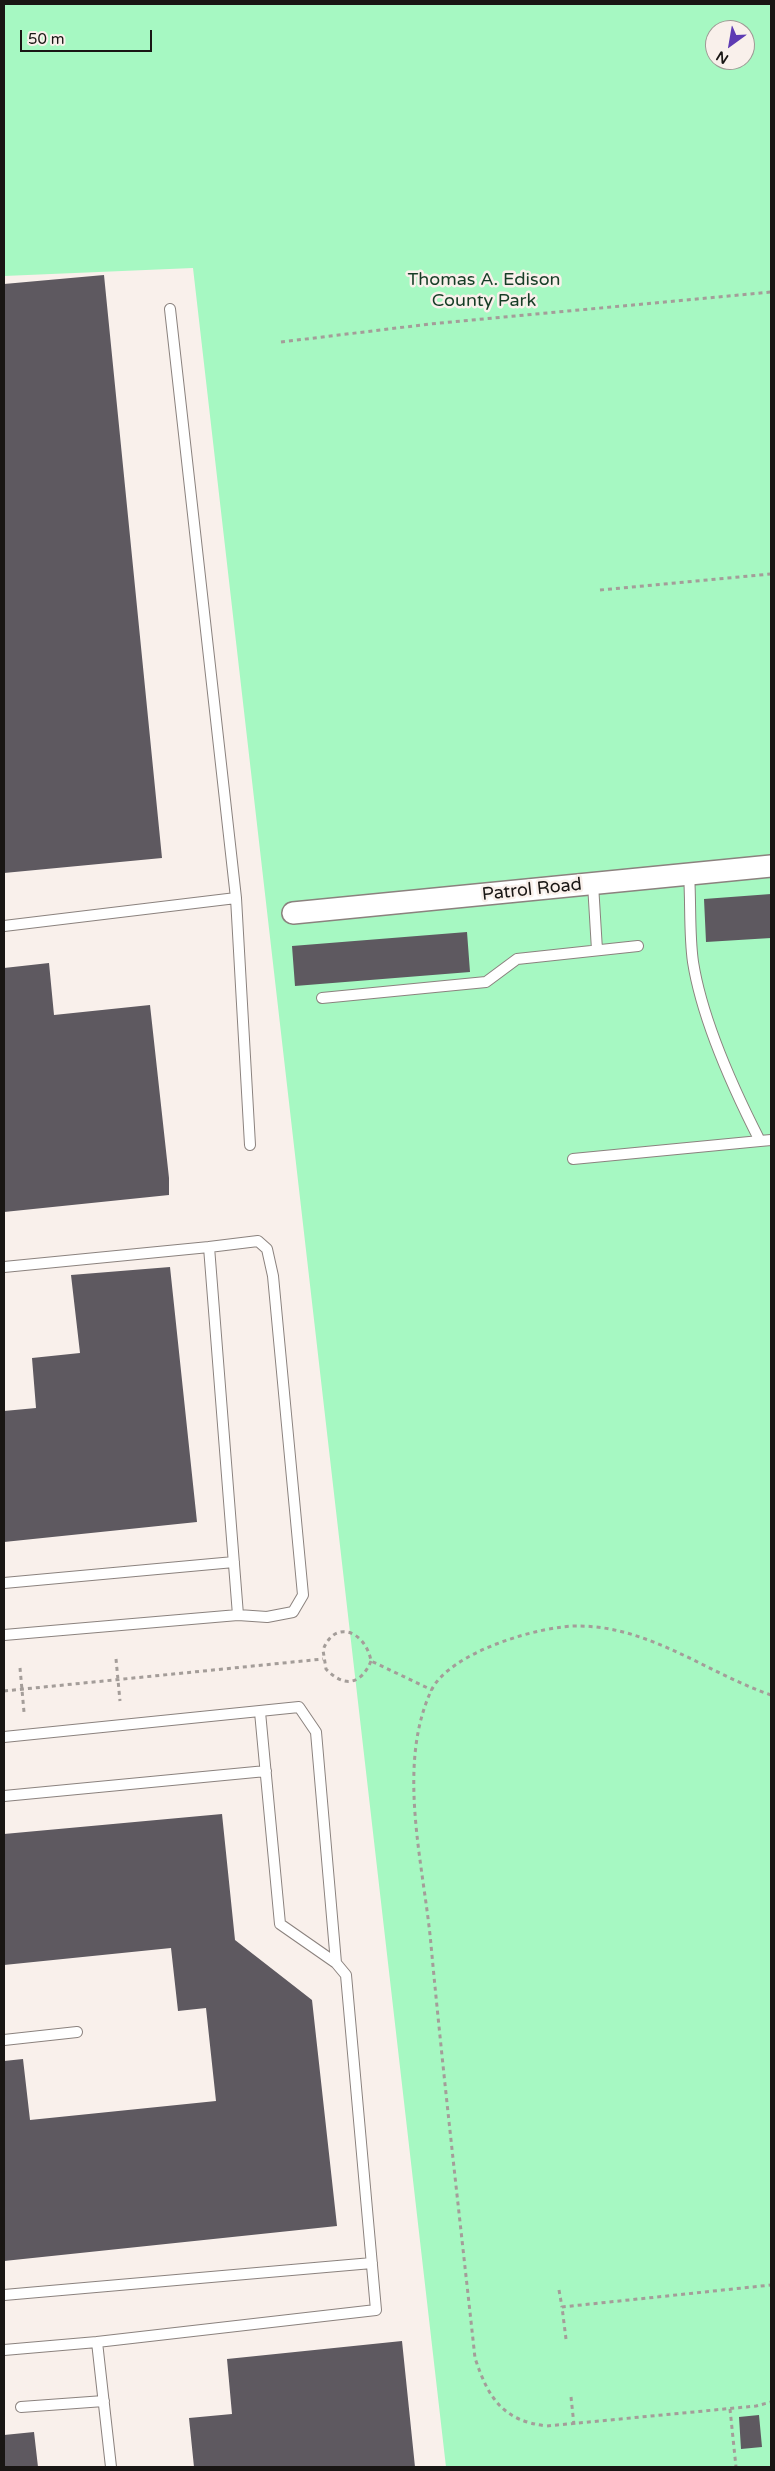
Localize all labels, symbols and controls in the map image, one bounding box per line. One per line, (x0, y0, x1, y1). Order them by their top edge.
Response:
scale bar (22, 20, 155, 52)
north arrow (705, 20, 755, 70)
text: 50 m (28, 30, 65, 48)
text: N (713, 47, 732, 67)
park label: Thomas A. Edison County Park (407, 269, 561, 312)
street label: Patrol Road (481, 874, 583, 906)

